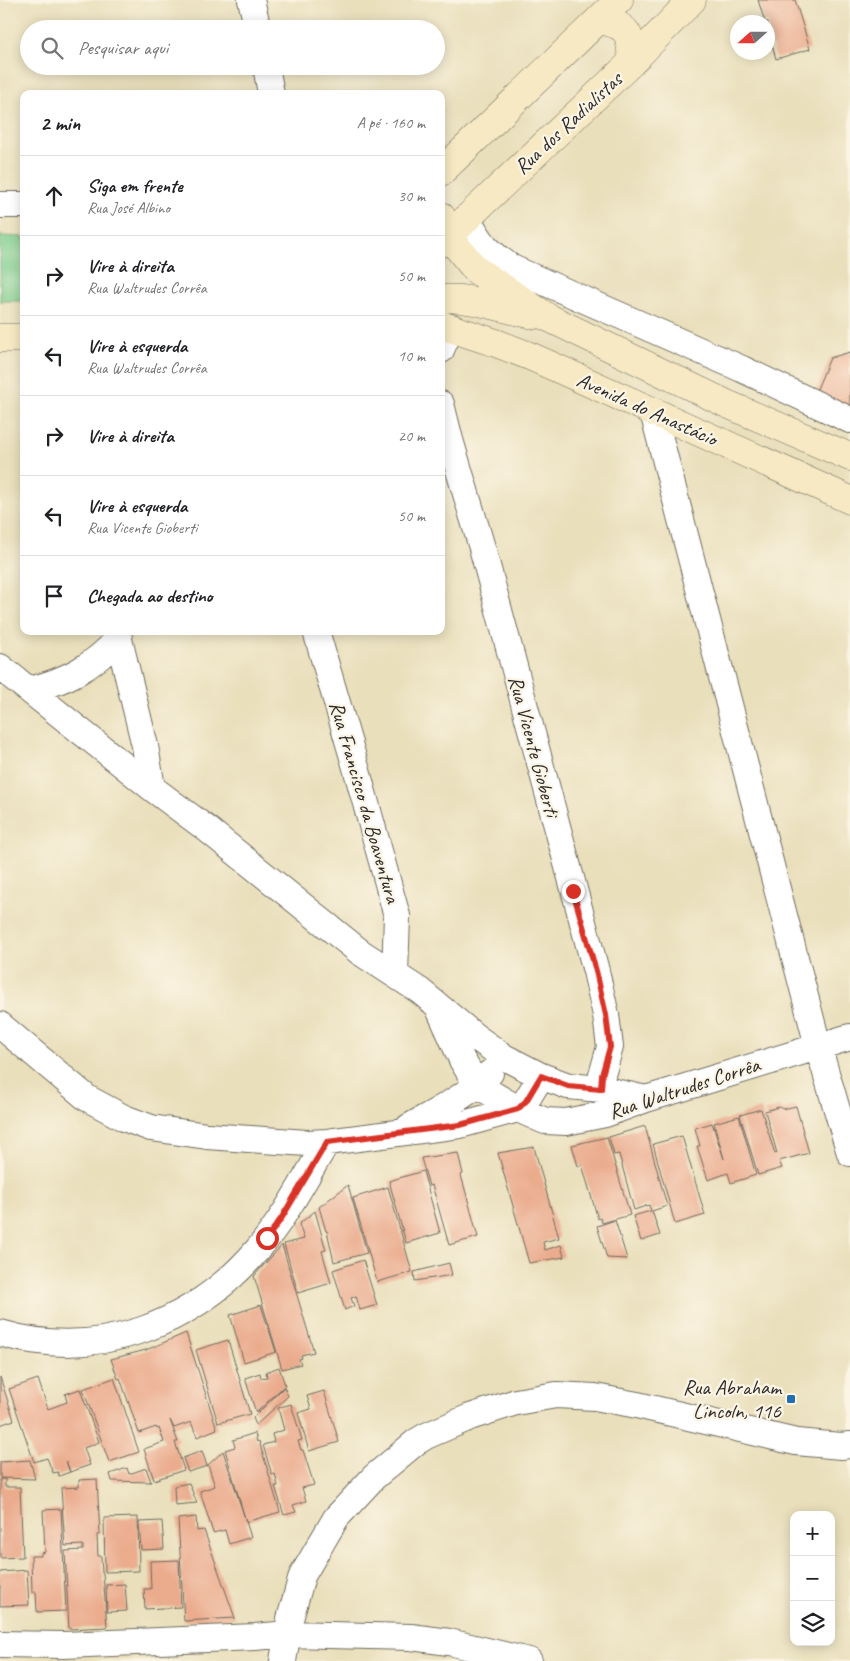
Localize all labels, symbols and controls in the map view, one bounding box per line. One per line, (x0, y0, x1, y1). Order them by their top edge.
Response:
north arrow (730, 15, 775, 60)
search box (20, 20, 445, 75)
icon: search (38, 34, 66, 62)
text: Pesquisar aqui (78, 36, 168, 60)
street label: Rua dos Radialistas (509, 65, 629, 180)
text: 2 min (40, 110, 80, 136)
text: A pé · 160 m (357, 113, 425, 133)
text: Siga em frente (87, 174, 183, 198)
icon: ahead (40, 182, 68, 210)
text: 30 m (398, 186, 425, 206)
text: Rua José Albino (87, 198, 170, 218)
text: Vire à direita (87, 254, 174, 278)
icon: right (40, 262, 68, 290)
text: 50 m (398, 266, 425, 286)
text: Rua Waltrudes Corrêa (87, 278, 207, 298)
text: Vire à esquerda (87, 334, 187, 358)
icon: left (40, 342, 68, 370)
text: 10 m (398, 346, 425, 366)
text: Rua Waltrudes Corrêa (87, 358, 207, 378)
street label: Avenida do Anastácio (573, 366, 724, 453)
icon: right (40, 422, 68, 450)
text: Vire à direita (87, 424, 174, 448)
text: 20 m (398, 426, 425, 446)
text: Vire à esquerda (87, 494, 187, 518)
icon: left (40, 502, 68, 530)
text: 50 m (398, 506, 425, 526)
text: Rua Vicente Gioberti (87, 518, 197, 538)
icon: arrive (40, 582, 68, 610)
text: Chegada ao destino (87, 584, 213, 608)
street label: Rua Vicente Gioberti (503, 673, 566, 822)
street label: Rua Francisco da Boaventura (324, 698, 407, 907)
route end (562, 880, 585, 903)
street label: Rua Waltrudes Corrêa (605, 1051, 765, 1125)
route start (256, 1227, 279, 1250)
place label: Rua Abraham Lincoln, 116 (683, 1374, 783, 1424)
marker: Rua Abraham Lincoln, 116 (785, 1393, 797, 1405)
map controls (790, 1511, 835, 1646)
button: + (790, 1511, 835, 1556)
button: − (790, 1556, 835, 1601)
button: layers (790, 1601, 835, 1646)

